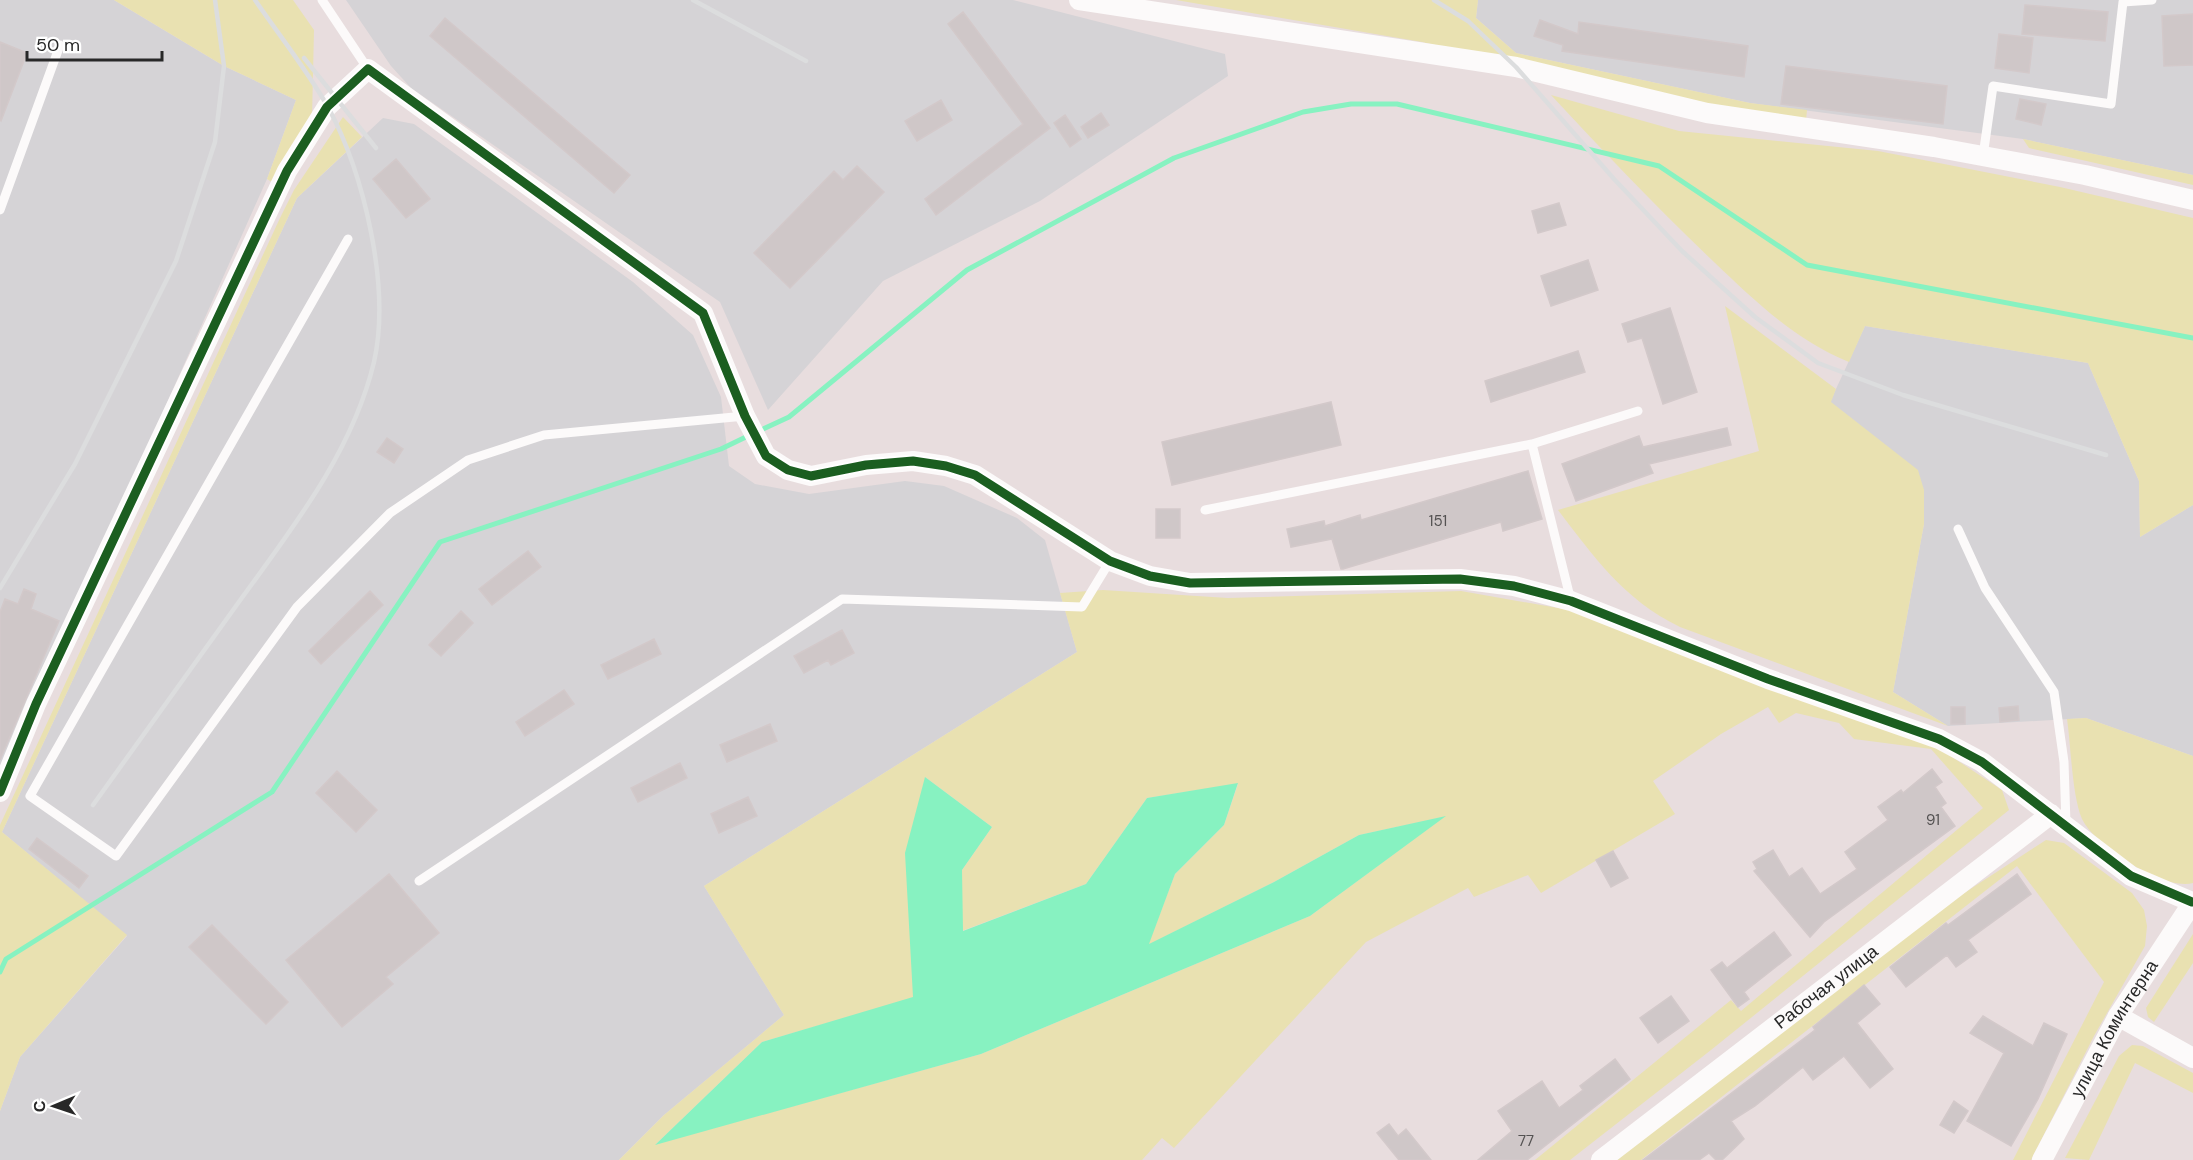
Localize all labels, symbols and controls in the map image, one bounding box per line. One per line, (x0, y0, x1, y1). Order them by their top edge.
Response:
scale bar (27, 24, 162, 62)
text: 50 m (36, 33, 80, 57)
house number: 151 (1429, 511, 1447, 531)
house number: 91 (1926, 810, 1940, 830)
street label: Рабочая улица (1769, 939, 1884, 1034)
street label: улица Коминтерна (2065, 954, 2164, 1102)
north arrow (24, 1076, 84, 1136)
text: С (29, 1100, 50, 1113)
house number: 77 (1518, 1131, 1534, 1151)

